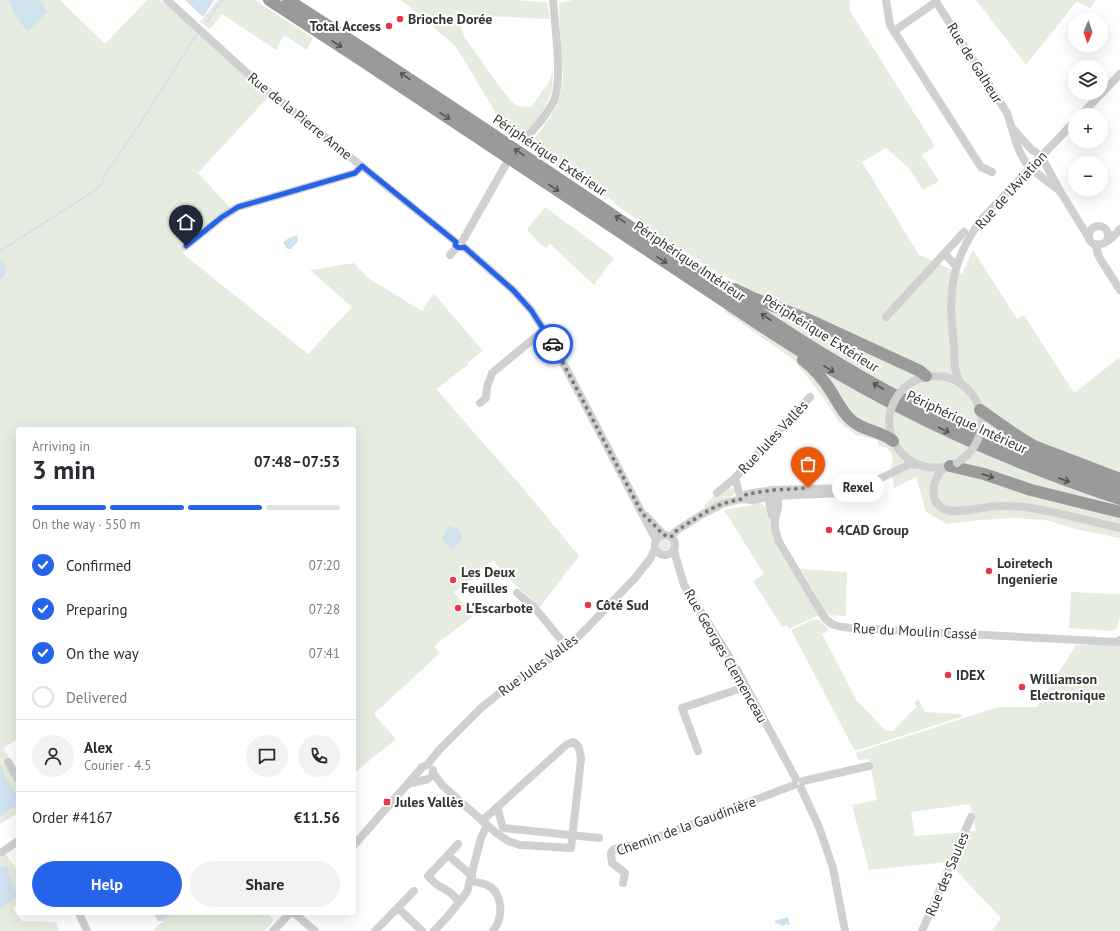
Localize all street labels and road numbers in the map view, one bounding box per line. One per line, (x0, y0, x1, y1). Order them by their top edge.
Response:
street label: Rue de Galheur (943, 19, 1007, 107)
street label: Rue de la Pierre Anne (244, 68, 356, 164)
street label: Périphérique Extérieur (489, 110, 611, 200)
street label: Rue de l'Aviation (971, 147, 1051, 233)
street label: Périphérique Intérieur (631, 217, 750, 305)
street label: Périphérique Extérieur (759, 290, 883, 376)
street label: Périphérique Intérieur (904, 386, 1030, 458)
street label: Rue Jules Vallès (734, 396, 812, 478)
street label: Rue Georges Clemenceau (680, 586, 772, 726)
street label: Rue du Moulin Cassé (852, 619, 978, 643)
street label: Rue Jules Vallès (495, 630, 581, 700)
street label: Chemin de la Gaudinière (614, 792, 758, 860)
street label: Rue des Saules (921, 829, 973, 919)

